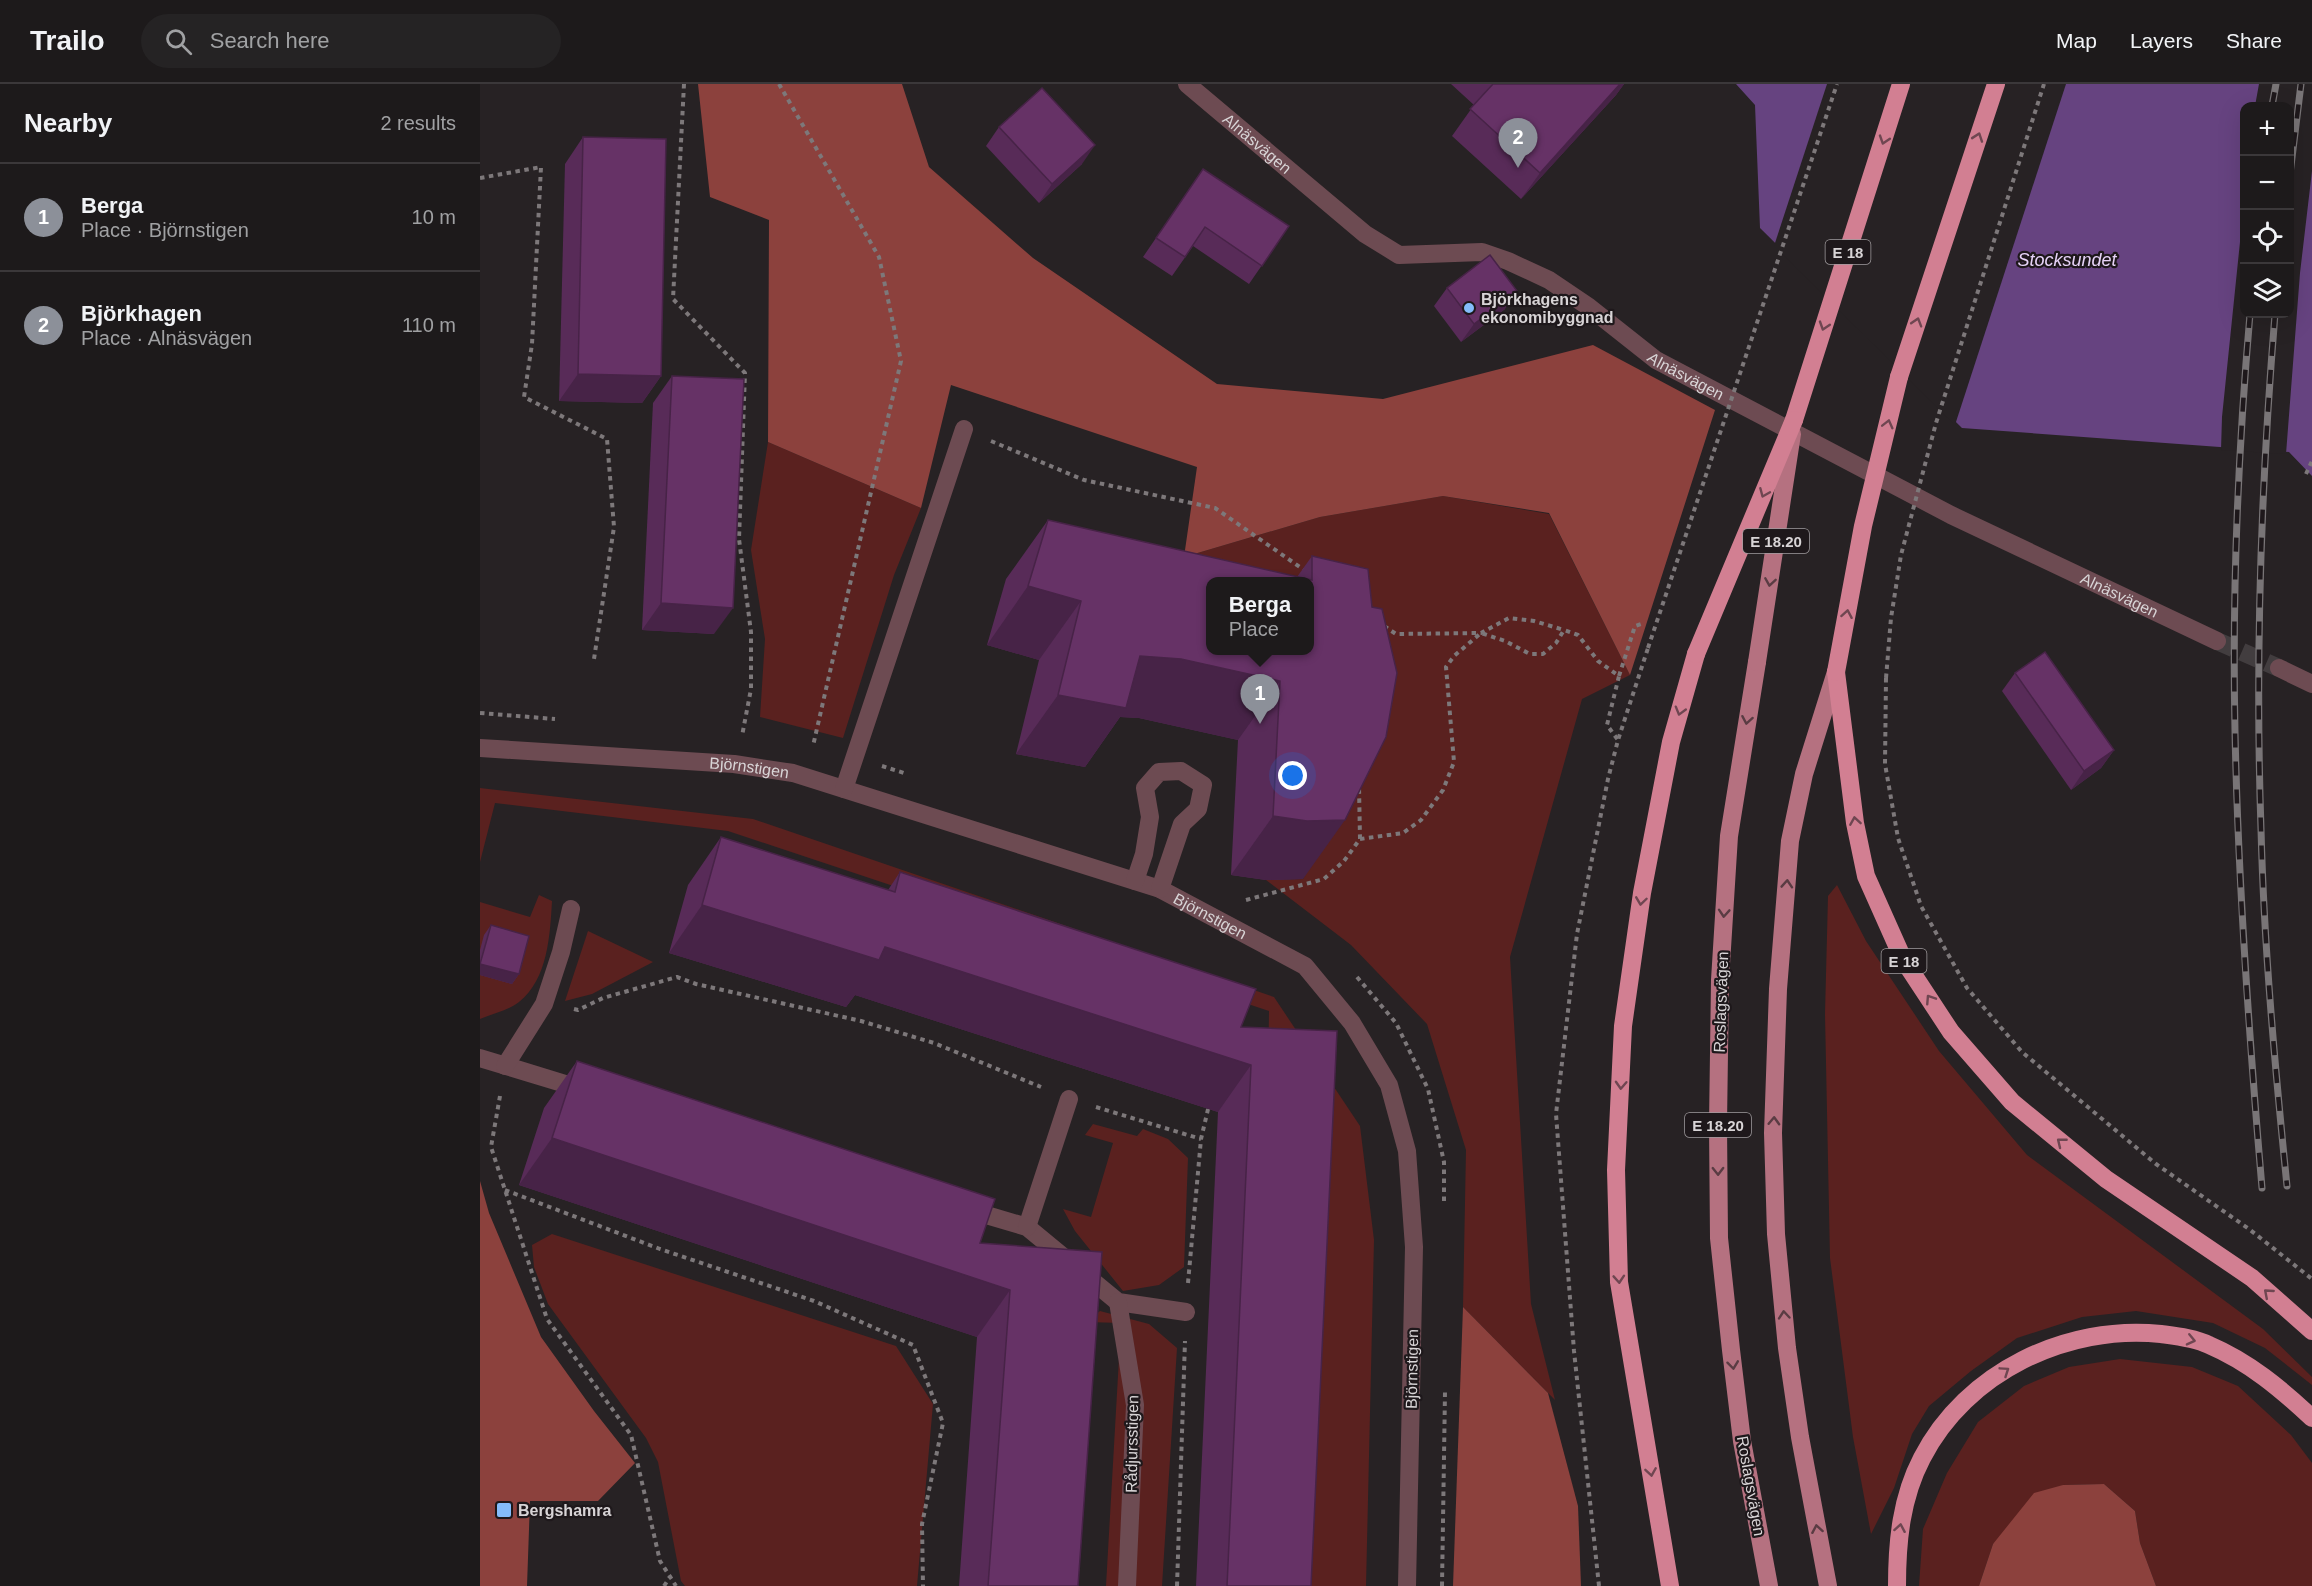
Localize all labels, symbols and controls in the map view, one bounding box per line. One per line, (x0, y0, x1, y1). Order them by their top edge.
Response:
search box (141, 14, 561, 68)
text: Trailo (30, 25, 105, 56)
icon: search (162, 25, 195, 58)
text: Search here (210, 28, 330, 53)
text: Map (2056, 29, 2097, 52)
text: Layers (2130, 29, 2193, 52)
text: Share (2226, 29, 2282, 52)
map controls (2240, 102, 2294, 318)
button: + (2240, 102, 2294, 156)
text: Nearby (24, 108, 112, 138)
street label: Alnäsvägen (1220, 110, 1295, 177)
text: 2 results (380, 112, 456, 134)
pin: 2 (1498, 118, 1538, 168)
one-way arrow (1971, 132, 1984, 143)
one-way arrow (1878, 134, 1891, 145)
button: − (2240, 156, 2294, 210)
text: Berga (81, 193, 143, 218)
text: 1 (38, 206, 49, 228)
text: 10 m (412, 206, 456, 228)
button: locate (2240, 210, 2294, 264)
text: Place · Björnstigen (81, 219, 249, 241)
road number: E 18 (1826, 240, 1870, 264)
water label: Stocksundet (2017, 250, 2118, 270)
button: layers (2240, 264, 2294, 318)
place label: Björkhagens ekonomibyggnad (1481, 291, 1613, 326)
text: Björkhagen (81, 301, 202, 326)
marker: Björkhagens ekonomibyggnad (1462, 301, 1476, 315)
text: 2 (38, 314, 49, 336)
text: 110 m (402, 314, 456, 336)
one-way arrow (1910, 317, 1922, 328)
one-way arrow (1819, 320, 1831, 331)
text: Place · Alnäsvägen (81, 327, 252, 349)
street label: Alnäsvägen (1644, 348, 1727, 403)
one-way arrow (1880, 419, 1893, 429)
one-way arrow (1759, 487, 1771, 498)
road number: E 18.20 (1743, 529, 1809, 553)
street label: Alnäsvägen (2078, 569, 2161, 620)
popup (1206, 577, 1314, 655)
one-way arrow (1764, 577, 1776, 586)
text: Berga (1229, 592, 1291, 617)
one-way arrow (1840, 609, 1852, 619)
text: Place (1229, 618, 1279, 640)
pin: 1 (1240, 674, 1280, 724)
one-way arrow (1675, 705, 1687, 715)
one-way arrow (1741, 714, 1754, 724)
street label: Björnstigen (709, 754, 790, 781)
your location (1278, 761, 1307, 790)
one-way arrow (1849, 817, 1862, 827)
one-way arrow (1780, 880, 1793, 889)
street label: Björnstigen (1171, 889, 1250, 942)
one-way arrow (1635, 897, 1647, 906)
one-way arrow (1718, 909, 1731, 918)
road number: E 18 (1882, 949, 1926, 973)
street label: Roslagsvägen (1711, 951, 1731, 1053)
one-way arrow (1925, 995, 1937, 1005)
one-way arrow (1614, 1080, 1627, 1089)
road number: E 18.20 (1685, 1113, 1751, 1137)
one-way arrow (1768, 1116, 1780, 1125)
one-way arrow (2056, 1138, 2067, 1149)
one-way arrow (1712, 1166, 1725, 1175)
one-way arrow (1613, 1275, 1626, 1284)
one-way arrow (2264, 1289, 2275, 1300)
one-way arrow (1778, 1311, 1791, 1320)
street label: Björnstigen (1403, 1329, 1421, 1409)
one-way arrow (2186, 1332, 2196, 1345)
one-way arrow (1726, 1361, 1739, 1370)
one-way arrow (1998, 1367, 2009, 1378)
street label: Rådjursstigen (1123, 1395, 1141, 1493)
street label: Roslagsvägen (1734, 1435, 1768, 1537)
one-way arrow (1644, 1466, 1657, 1476)
marker: Bergshamra (495, 1501, 513, 1519)
place label: Bergshamra (518, 1502, 611, 1519)
one-way arrow (1894, 1523, 1906, 1532)
one-way arrow (1811, 1524, 1824, 1534)

